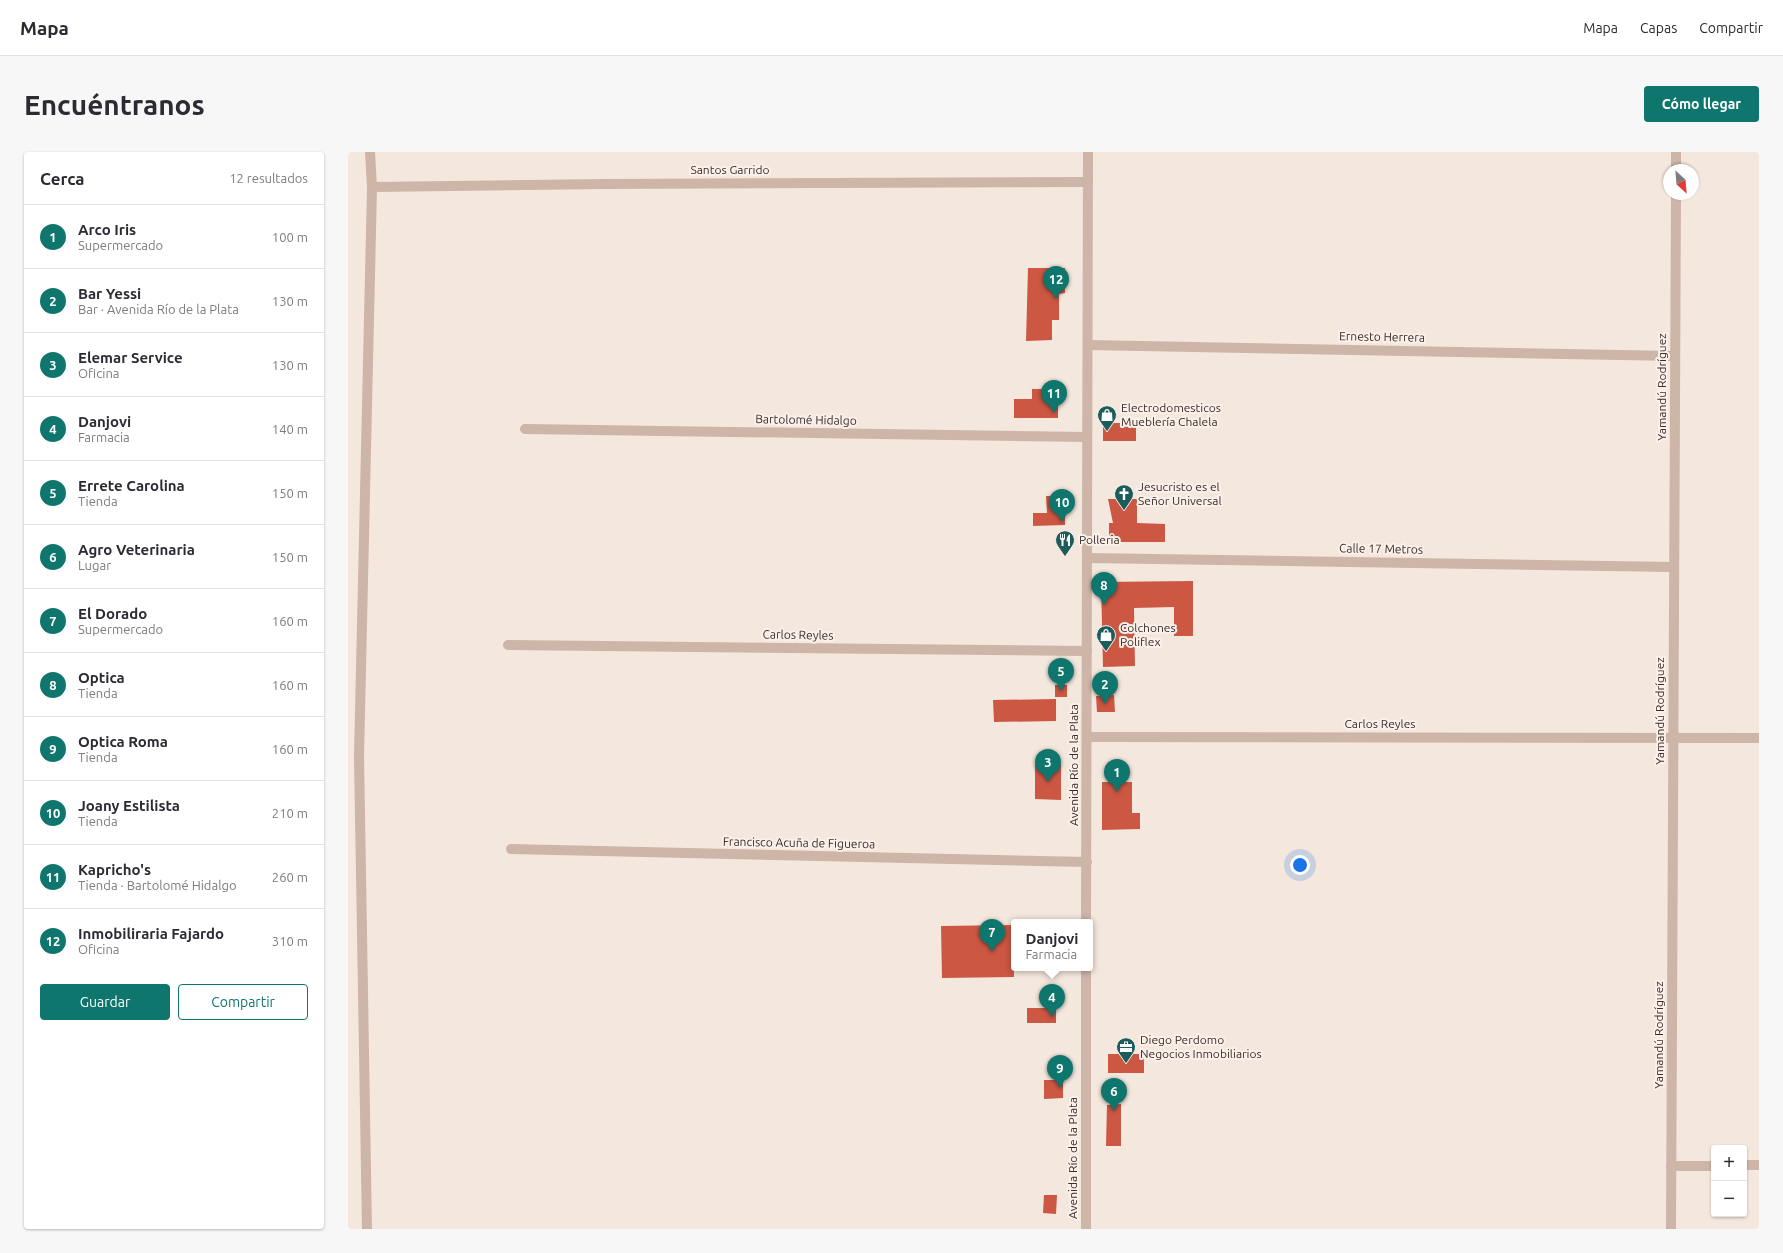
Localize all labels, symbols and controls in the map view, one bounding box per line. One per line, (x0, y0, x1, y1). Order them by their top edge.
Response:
text: Mapa (20, 17, 69, 39)
text: Mapa (1583, 20, 1618, 36)
text: Capas (1640, 20, 1677, 36)
text: Compartir (1699, 20, 1763, 36)
button: Cómo llegar (1644, 86, 1759, 122)
text: Encuéntranos (24, 89, 205, 120)
street label: Santos Garrido (690, 163, 770, 176)
north arrow (1663, 164, 1699, 200)
text: Cerca (40, 169, 85, 188)
text: 12 resultados (229, 171, 308, 185)
text: Arco Iris (78, 221, 136, 238)
text: 1 (49, 230, 57, 244)
text: 100 m (272, 230, 308, 244)
text: Supermercado (78, 238, 163, 252)
pin: 12 (1043, 266, 1069, 299)
text: Bar Yessi (78, 285, 141, 302)
text: 2 (49, 294, 57, 308)
text: 130 m (272, 294, 308, 308)
text: Bar · Avenida Río de la Plata (78, 302, 239, 316)
street label: Ernesto Herrera (1339, 329, 1425, 344)
street label: Yamandú Rodríguez (1655, 333, 1668, 441)
text: Elemar Service (78, 349, 183, 366)
text: 3 (49, 358, 57, 372)
text: 130 m (272, 358, 308, 372)
text: Oficina (78, 366, 120, 380)
pin: 11 (1041, 380, 1067, 413)
place label: Electrodomesticos Mueblería Chalela (1121, 401, 1221, 428)
shop icon: Electrodomesticos Mueblería Chalela (1096, 404, 1118, 432)
street label: Bartolomé Hidalgo (755, 412, 857, 427)
text: Danjovi (78, 413, 131, 430)
text: 4 (49, 422, 57, 436)
text: 140 m (272, 422, 308, 436)
text: Farmacia (78, 430, 130, 444)
text: Errete Carolina (78, 477, 185, 494)
place label: Jesucristo es el Señor Universal (1138, 480, 1222, 507)
church icon: Jesucristo es el Señor Universal (1113, 483, 1135, 511)
text: 5 (49, 486, 57, 500)
text: 150 m (272, 486, 308, 500)
pin: 10 (1049, 489, 1075, 522)
text: Tienda (78, 494, 118, 508)
restaurant icon: Polleria (1054, 529, 1076, 557)
place label: Polleria (1079, 533, 1120, 546)
text: Agro Veterinaria (78, 541, 195, 558)
street label: Calle 17 Metros (1339, 541, 1423, 556)
text: 6 (49, 550, 57, 564)
text: 150 m (272, 550, 308, 564)
text: Lugar (78, 558, 111, 572)
pin: 8 (1091, 572, 1117, 605)
text: El Dorado (78, 605, 147, 622)
text: 7 (49, 614, 57, 628)
text: 160 m (272, 614, 308, 628)
place label: Colchones Poliflex (1120, 621, 1176, 648)
text: Supermercado (78, 622, 163, 636)
shop icon: Colchones Poliflex (1095, 624, 1117, 652)
street label: Carlos Reyles (762, 627, 834, 642)
street label: Yamandú Rodríguez (1653, 657, 1666, 765)
pin: 5 (1048, 658, 1074, 691)
text: Optica (78, 669, 125, 686)
pin: 2 (1092, 671, 1118, 704)
text: 8 (49, 678, 57, 692)
text: 160 m (272, 678, 308, 692)
text: Tienda (78, 686, 118, 700)
street label: Avenida Río de la Plata (1067, 704, 1080, 826)
street label: Carlos Reyles (1344, 717, 1416, 730)
text: Optica Roma (78, 733, 168, 750)
text: 9 (49, 742, 57, 756)
text: 160 m (272, 742, 308, 756)
pin: 3 (1035, 749, 1061, 782)
text: Tienda (78, 750, 118, 764)
pin: 1 (1104, 759, 1130, 792)
text: Joany Estilista (78, 797, 180, 814)
text: 10 (46, 806, 60, 820)
text: 210 m (272, 806, 308, 820)
text: Tienda (78, 814, 118, 828)
street label: Francisco Acuña de Figueroa (723, 835, 875, 850)
your location (1290, 855, 1310, 875)
text: Kapricho's (78, 861, 151, 878)
text: 11 (46, 870, 60, 884)
text: 260 m (272, 870, 308, 884)
text: Tienda · Bartolomé Hidalgo (78, 878, 237, 892)
pin: 7 (979, 919, 1005, 952)
popup (1011, 919, 1093, 971)
text: Inmobiliraria Fajardo (78, 925, 224, 942)
text: Danjovi (1025, 930, 1079, 947)
text: 12 (46, 934, 60, 948)
text: 310 m (272, 934, 308, 948)
text: Oficina (78, 942, 120, 956)
text: Farmacia (1025, 947, 1077, 961)
street label: Yamandú Rodríguez (1652, 981, 1665, 1089)
button: Guardar (40, 984, 170, 1020)
button: Compartir (178, 984, 308, 1020)
pin: 4 (1039, 984, 1065, 1017)
place label: Diego Perdomo Negocios Inmobiliarios (1140, 1033, 1262, 1060)
office icon: Diego Perdomo Negocios Inmobiliarios (1115, 1036, 1137, 1064)
pin: 9 (1047, 1055, 1073, 1088)
pin: 6 (1101, 1078, 1127, 1111)
street label: Avenida Río de la Plata (1066, 1097, 1079, 1219)
map controls (1711, 1145, 1747, 1217)
button: + (1711, 1145, 1747, 1181)
button: − (1711, 1181, 1747, 1217)

